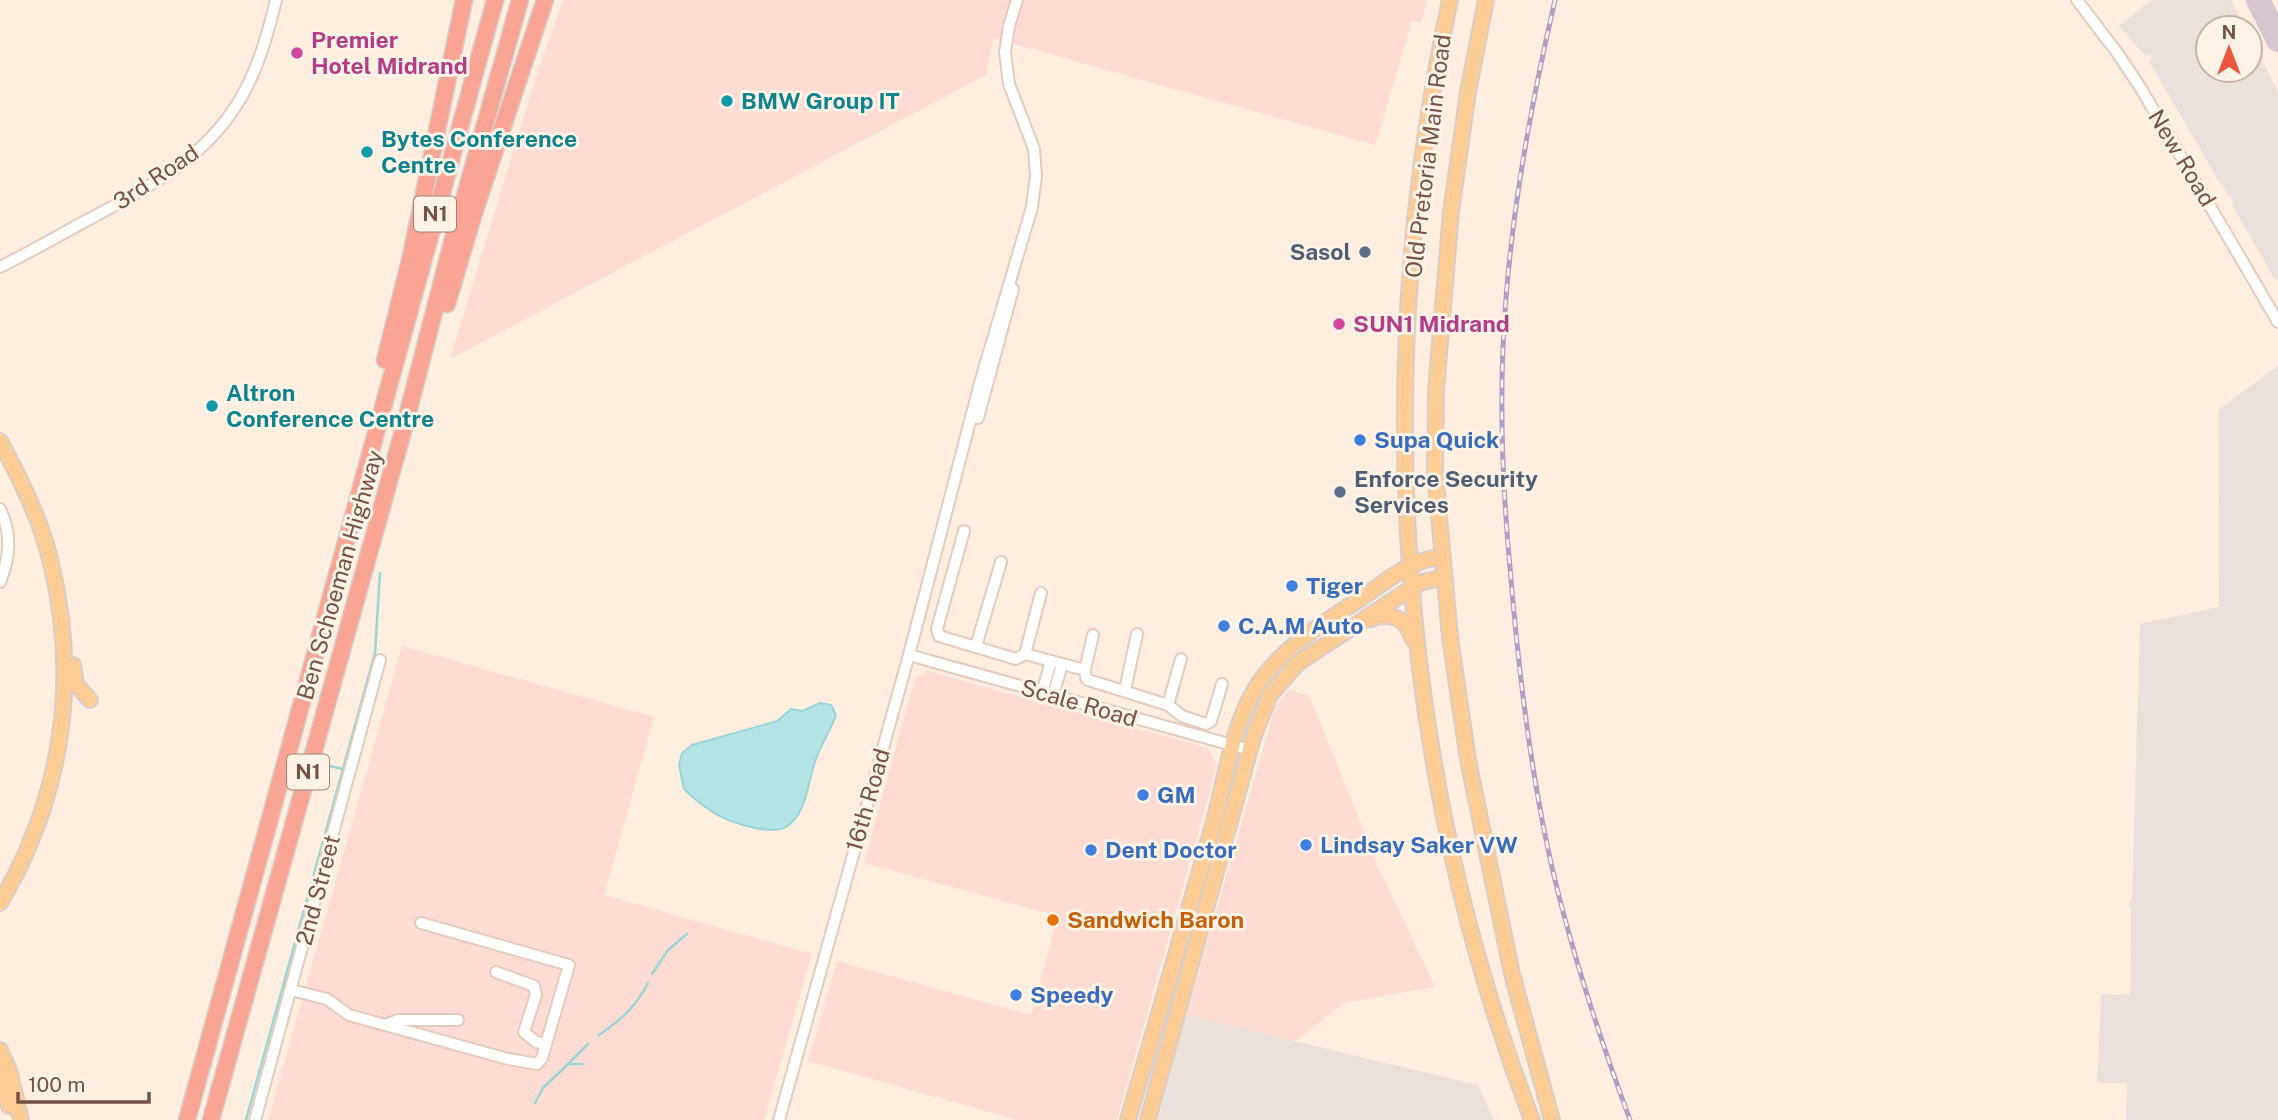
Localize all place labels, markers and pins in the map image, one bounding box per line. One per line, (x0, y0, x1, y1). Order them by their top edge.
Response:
place label: Premier Hotel Midrand (311, 26, 468, 79)
marker: Premier Hotel Midrand (289, 45, 305, 61)
place label: BMW Group IT (741, 87, 900, 114)
marker: BMW Group IT (719, 93, 735, 109)
place label: Bytes Conference Centre (381, 125, 577, 178)
marker: Bytes Conference Centre (359, 144, 375, 160)
place label: Sasol (1289, 238, 1351, 265)
marker: Sasol (1357, 244, 1373, 260)
place label: SUN1 Midrand (1353, 310, 1510, 337)
marker: SUN1 Midrand (1331, 316, 1347, 332)
place label: Altron Conference Centre (226, 379, 434, 432)
marker: Altron Conference Centre (204, 398, 220, 414)
place label: Supa Quick (1374, 426, 1499, 453)
marker: Supa Quick (1352, 432, 1368, 448)
place label: Enforce Security Services (1354, 465, 1538, 518)
marker: Enforce Security Services (1332, 484, 1348, 500)
place label: Tiger (1306, 572, 1363, 599)
marker: Tiger (1284, 578, 1300, 594)
place label: C.A.M Auto (1238, 612, 1363, 639)
marker: C.A.M Auto (1216, 618, 1232, 634)
place label: GM (1157, 781, 1196, 808)
marker: GM (1135, 787, 1151, 803)
place label: Lindsay Saker VW (1320, 831, 1518, 858)
place label: Dent Doctor (1105, 836, 1237, 863)
marker: Lindsay Saker VW (1298, 837, 1314, 853)
marker: Dent Doctor (1083, 842, 1099, 858)
place label: Sandwich Baron (1067, 906, 1244, 933)
marker: Sandwich Baron (1045, 912, 1061, 928)
place label: Speedy (1030, 981, 1113, 1008)
marker: Speedy (1008, 987, 1024, 1003)

